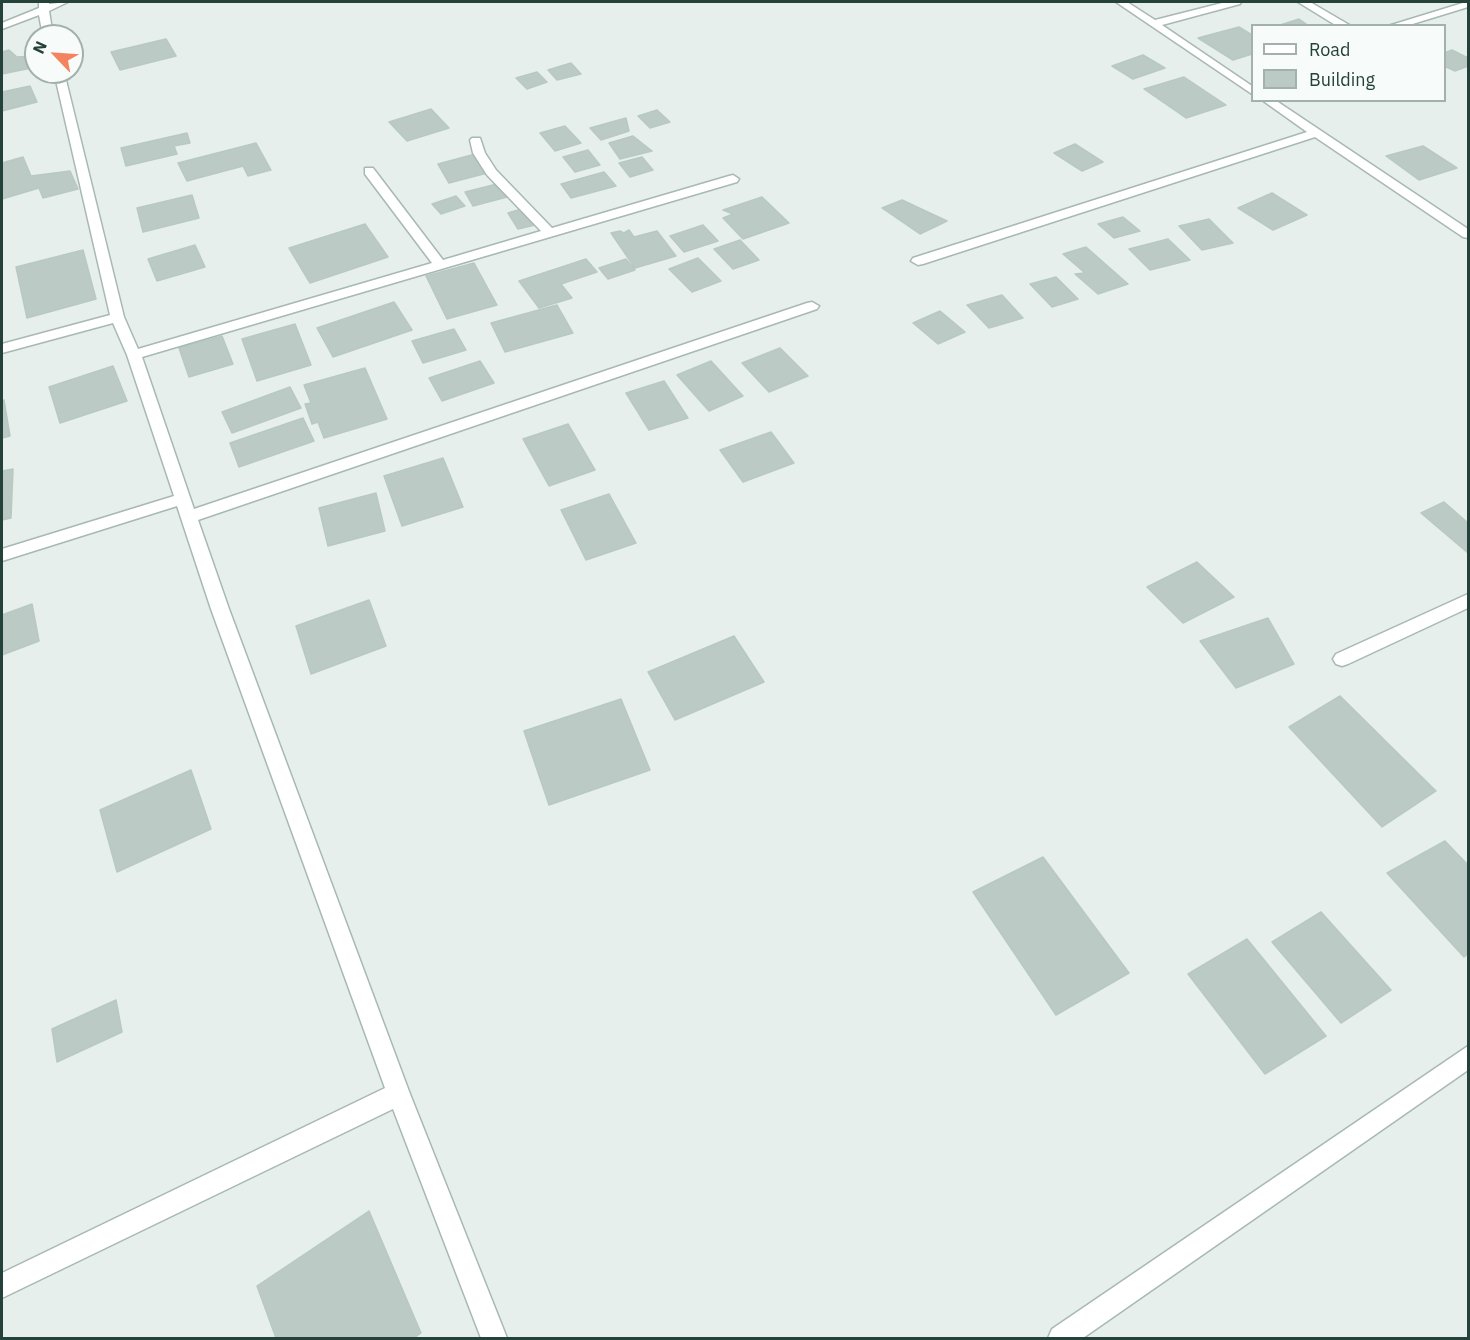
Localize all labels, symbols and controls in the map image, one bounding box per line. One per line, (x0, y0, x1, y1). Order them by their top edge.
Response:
north arrow (24, 24, 84, 84)
legend (1251, 24, 1446, 102)
text: N (28, 38, 51, 57)
text: Road (1309, 38, 1350, 61)
text: Building (1309, 68, 1375, 91)

